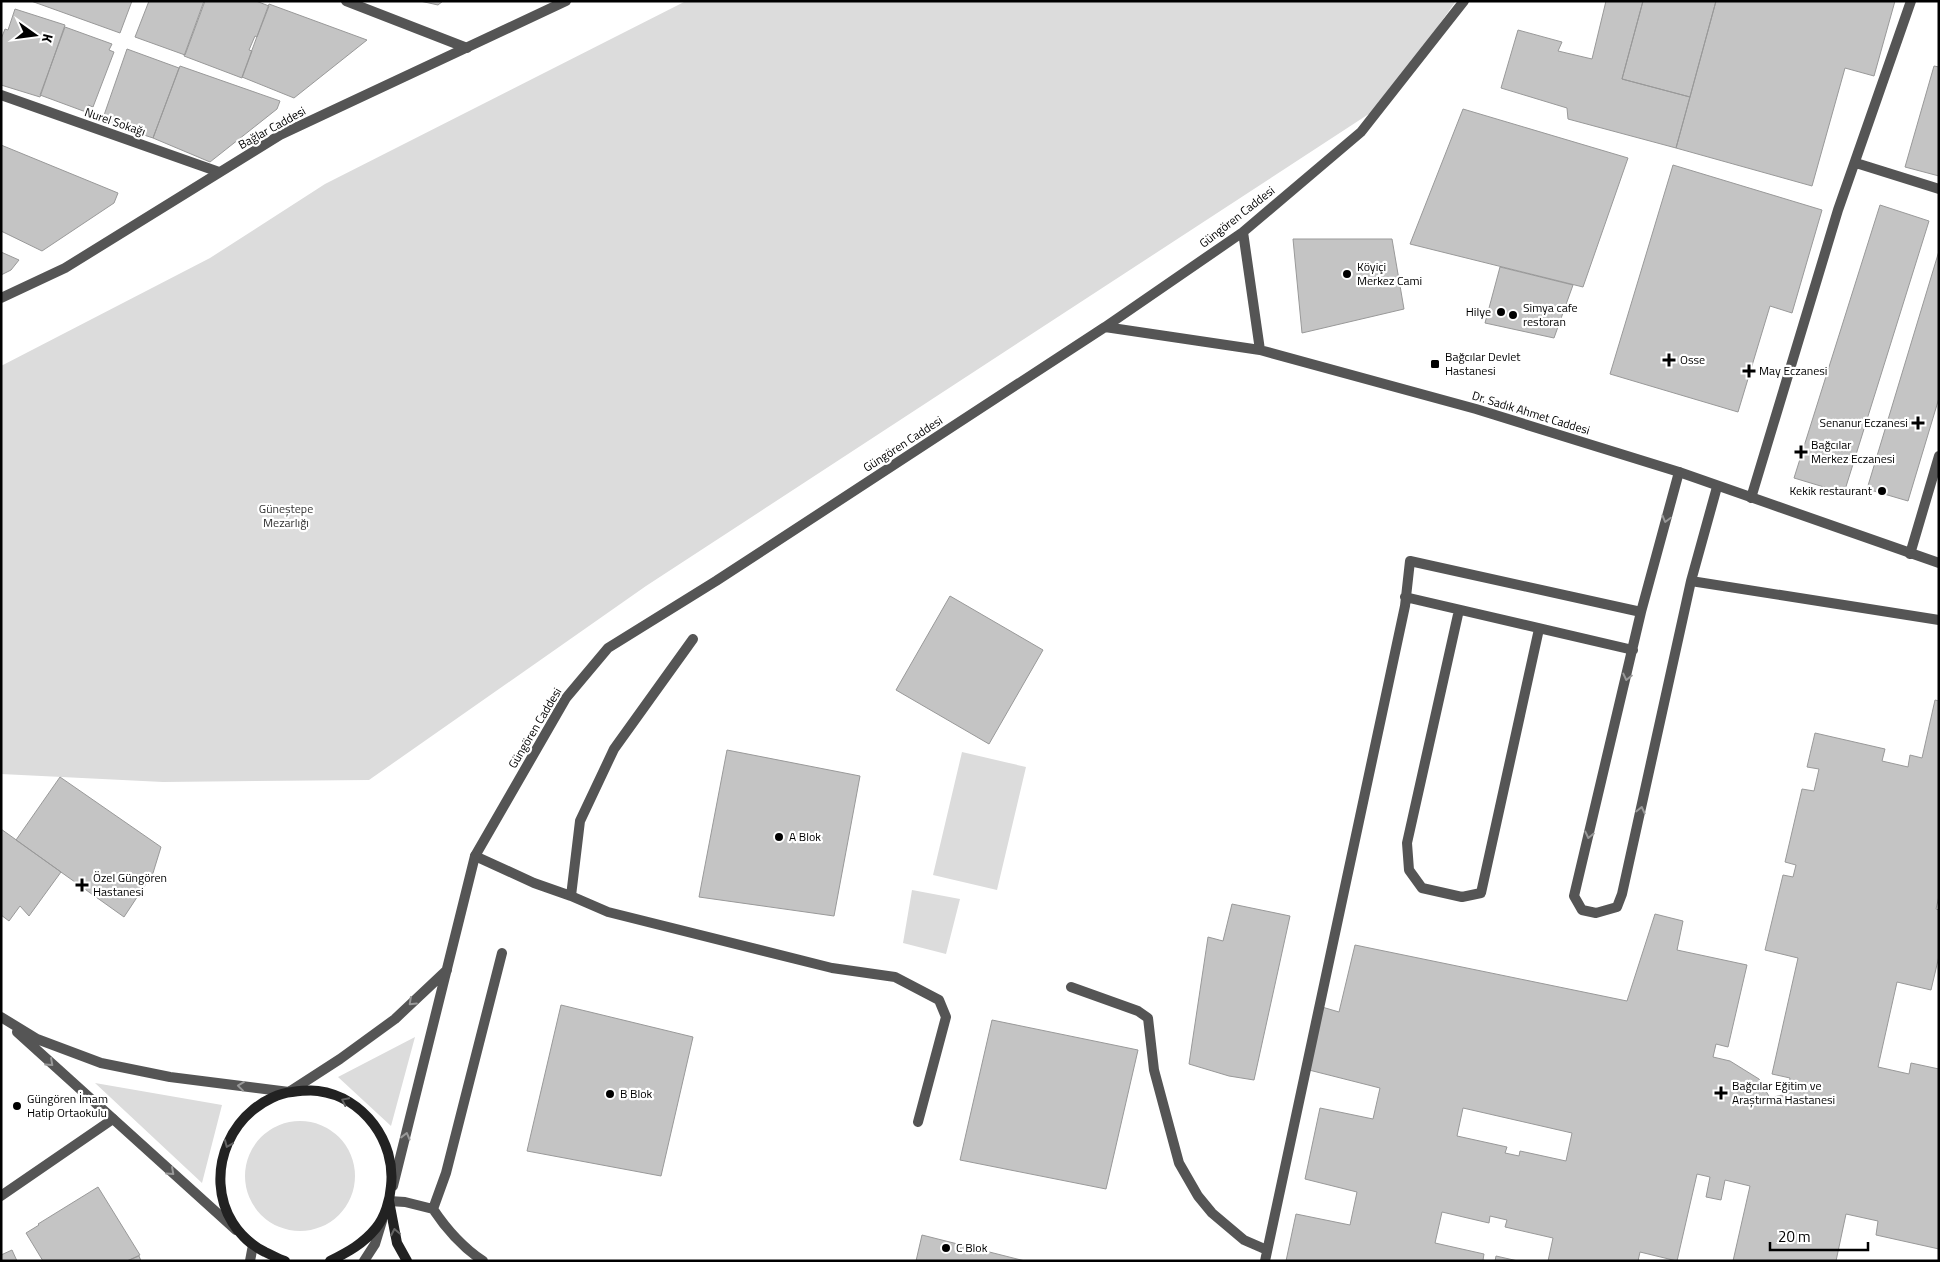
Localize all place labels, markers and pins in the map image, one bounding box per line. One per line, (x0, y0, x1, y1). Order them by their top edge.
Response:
place label: Köyiçi Merkez Cami (1357, 257, 1422, 290)
marker: Köyiçi Merkez Cami (1341, 268, 1353, 280)
place label: Simya cafe restoran (1523, 298, 1578, 331)
place label: Hilye (1466, 302, 1491, 321)
marker: Hilye (1495, 306, 1507, 318)
marker: Simya cafe restoran (1507, 309, 1519, 321)
place label: Bağcılar Devlet Hastanesi (1445, 347, 1521, 380)
place label: Osse (1680, 350, 1705, 369)
marker: Osse (1662, 353, 1676, 367)
marker: Bağcılar Devlet Hastanesi (1429, 358, 1441, 370)
place label: May Eczanesi (1759, 361, 1827, 380)
marker: May Eczanesi (1743, 365, 1755, 377)
place label: Senanur Eczanesi (1819, 413, 1908, 432)
marker: Senanur Eczanesi (1912, 417, 1924, 429)
place label: Bağcılar Merkez Eczanesi (1811, 435, 1895, 468)
marker: Bağcılar Merkez Eczanesi (1795, 446, 1807, 458)
place label: Kekik restaurant (1789, 481, 1873, 500)
marker: Kekik restaurant (1876, 485, 1888, 497)
place label: A Blok (789, 827, 821, 846)
marker: A Blok (773, 831, 785, 843)
place label: Özel Güngören Hastanesi (93, 868, 167, 901)
marker: Özel Güngören Hastanesi (75, 878, 89, 892)
place label: Bağcılar Eğitim ve Araştırma Hastanesi (1732, 1076, 1835, 1109)
place label: B Blok (620, 1084, 653, 1103)
marker: Bağcılar Eğitim ve Araştırma Hastanesi (1714, 1086, 1728, 1100)
marker: B Blok (604, 1088, 616, 1100)
place label: Güngören İmam Hatip Ortaokulu (27, 1089, 108, 1122)
marker: Güngören İmam Hatip Ortaokulu (11, 1100, 23, 1112)
place label: C Blok (956, 1238, 988, 1257)
marker: C Blok (940, 1242, 952, 1254)

